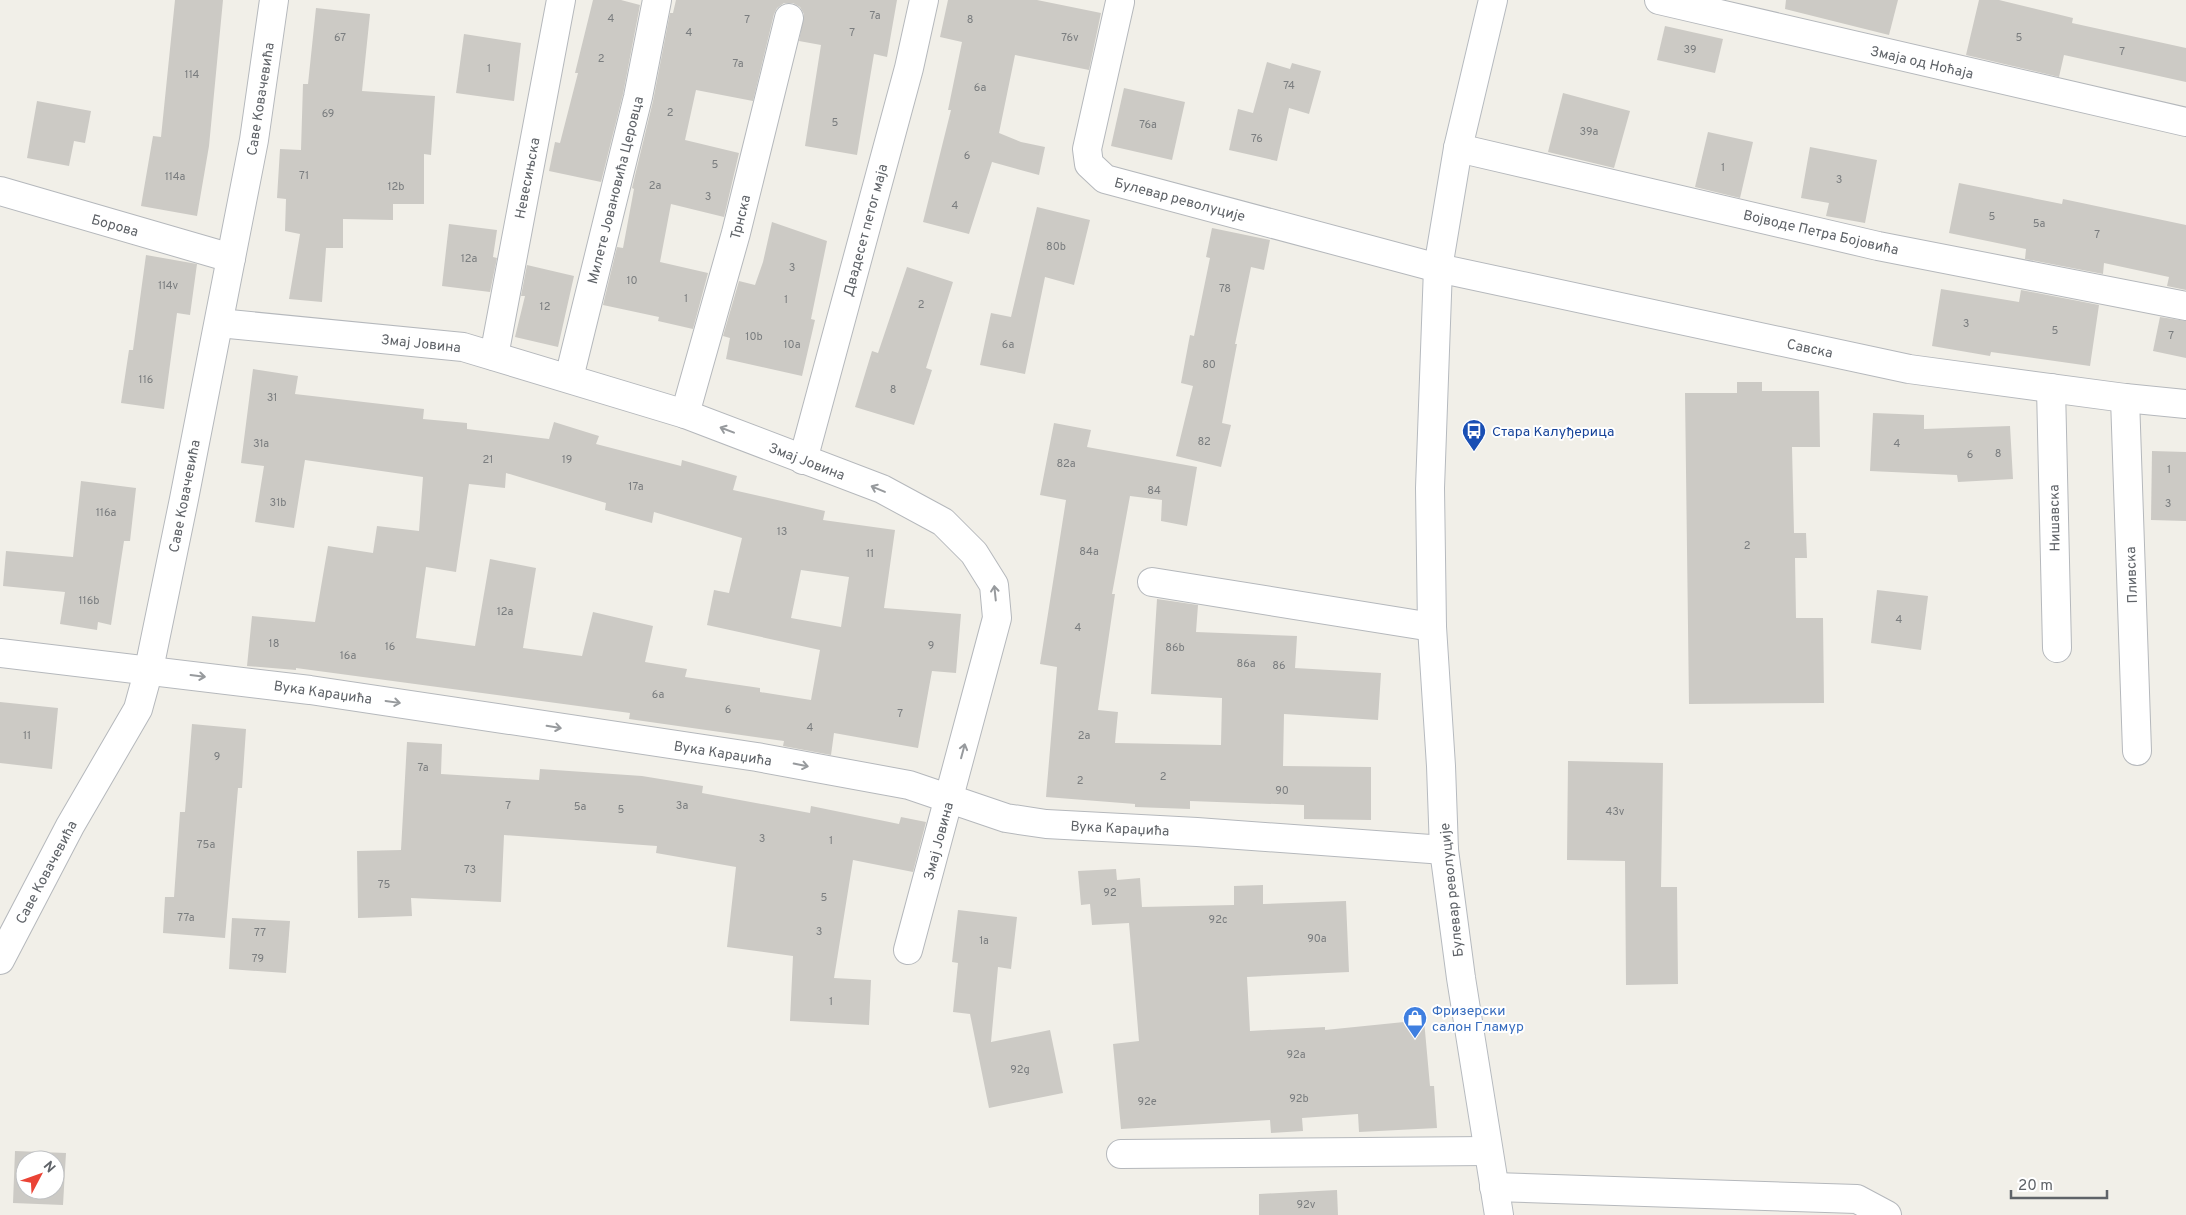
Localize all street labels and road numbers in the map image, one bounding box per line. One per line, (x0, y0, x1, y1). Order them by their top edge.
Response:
street label: Саве Ковачевића (244, 41, 279, 157)
street label: Змаја од Ноћаја (1868, 43, 1975, 84)
street label: Милете Јовановића Церовца (585, 95, 648, 286)
street label: Невесињска (512, 136, 545, 220)
street label: Двадесет петог маја (841, 162, 892, 298)
street label: Булевар револуције (1112, 175, 1247, 226)
street label: Трнска (728, 193, 755, 242)
street label: Војводе Петра Бојовића (1741, 207, 1900, 260)
street label: Борова (89, 212, 140, 241)
street label: Змај Јовина (380, 332, 462, 357)
street label: Савска (1785, 336, 1834, 363)
street label: Саве Ковачевића (166, 438, 205, 554)
street label: Змај Јовина (766, 440, 847, 485)
street label: Нишавска (2046, 484, 2065, 552)
street label: Пливска (2123, 546, 2142, 604)
street label: Вука Караџића (273, 678, 373, 709)
street label: Вука Караџића (673, 738, 773, 771)
street label: Змај Јовина (921, 800, 958, 882)
street label: Саве Ковачевића (13, 818, 82, 927)
street label: Вука Караџића (1070, 818, 1170, 841)
street label: Булевар револуције (1437, 822, 1468, 958)

